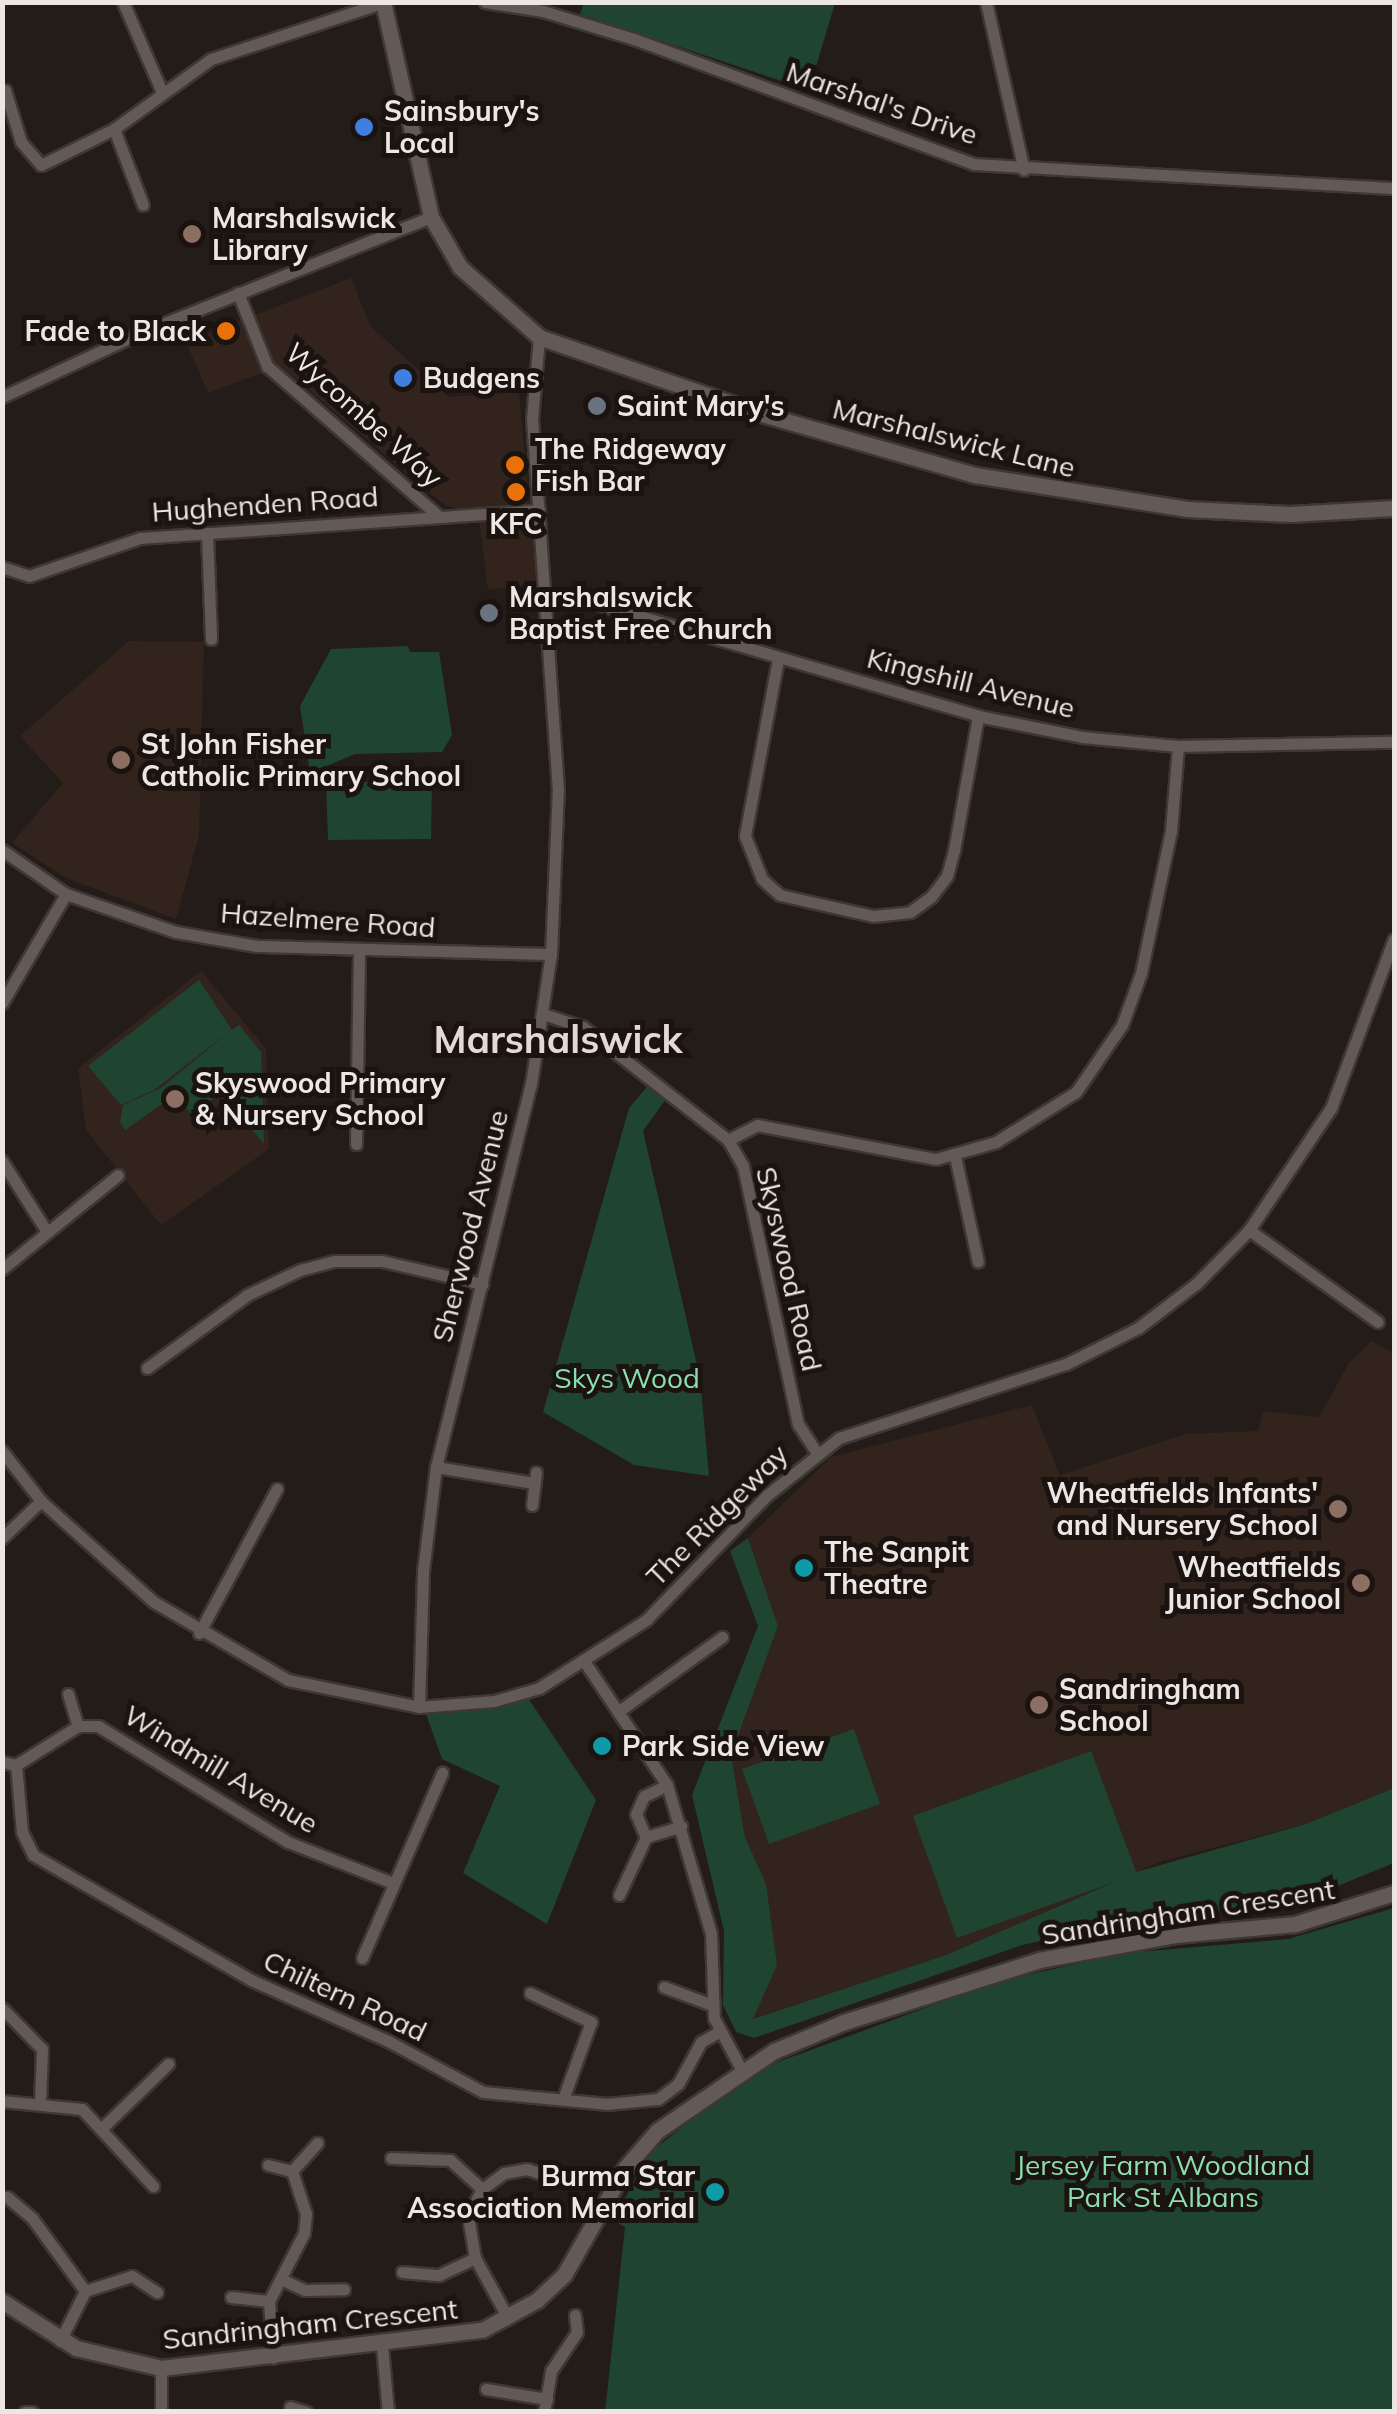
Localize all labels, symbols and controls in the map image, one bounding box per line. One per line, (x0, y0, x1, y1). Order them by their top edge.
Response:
street label: Marshal's Drive (782, 55, 982, 151)
place label: Sainsbury's Local (384, 94, 540, 160)
marker: Sainsbury's Local (353, 116, 375, 138)
place label: Marshalswick Library (212, 201, 396, 267)
marker: Marshalswick Library (181, 223, 203, 245)
place label: Fade to Black (25, 314, 206, 348)
marker: Fade to Black (215, 320, 237, 342)
street label: Wycombe Way (279, 336, 449, 494)
place label: Budgens (423, 361, 540, 395)
marker: Budgens (392, 367, 414, 389)
place label: Saint Mary's (617, 389, 784, 423)
street label: Marshalswick Lane (829, 392, 1079, 484)
marker: Saint Mary's (586, 395, 608, 417)
place label: The Ridgeway Fish Bar (535, 432, 726, 498)
marker: The Ridgeway Fish Bar (504, 454, 526, 476)
street label: Hughenden Road (151, 479, 379, 529)
marker: KFC (505, 481, 527, 503)
place label: KFC (489, 507, 543, 541)
place label: Marshalswick Baptist Free Church (509, 580, 772, 646)
marker: Marshalswick Baptist Free Church (478, 602, 500, 624)
street label: Kingshill Avenue (864, 641, 1078, 725)
place label: St John Fisher Catholic Primary School (141, 727, 461, 793)
marker: St John Fisher Catholic Primary School (110, 749, 132, 771)
street label: Hazelmere Road (219, 896, 437, 944)
district label: Marshalswick (433, 1017, 683, 1063)
place label: Skyswood Primary & Nursery School (195, 1066, 446, 1132)
marker: Skyswood Primary & Nursery School (164, 1088, 186, 1110)
street label: Sherwood Avenue (425, 1107, 515, 1345)
street label: Skyswood Road (749, 1164, 829, 1374)
park label: Skys Wood (554, 1361, 700, 1395)
street label: The Ridgeway (639, 1437, 795, 1593)
place label: Wheatfields Infants' and Nursery School (1047, 1476, 1318, 1542)
marker: Wheatfields Infants' and Nursery School (1327, 1498, 1349, 1520)
place label: The Sanpit Theatre (824, 1535, 969, 1601)
place label: Wheatfields Junior School (1165, 1550, 1341, 1616)
marker: The Sanpit Theatre (793, 1557, 815, 1579)
marker: Wheatfields Junior School (1350, 1572, 1372, 1594)
place label: Sandringham School (1059, 1672, 1241, 1738)
marker: Sandringham School (1028, 1694, 1050, 1716)
street label: Windmill Avenue (118, 1698, 324, 1840)
place label: Park Side View (622, 1729, 825, 1763)
marker: Park Side View (591, 1735, 613, 1757)
street label: Sandringham Crescent (1039, 1872, 1337, 1952)
street label: Chiltern Road (258, 1944, 432, 2048)
park label: Jersey Farm Woodland Park St Albans (1016, 2148, 1310, 2214)
place label: Burma Star Association Memorial (407, 2159, 695, 2225)
marker: Burma Star Association Memorial (704, 2181, 726, 2203)
street label: Sandringham Crescent (161, 2292, 459, 2356)

